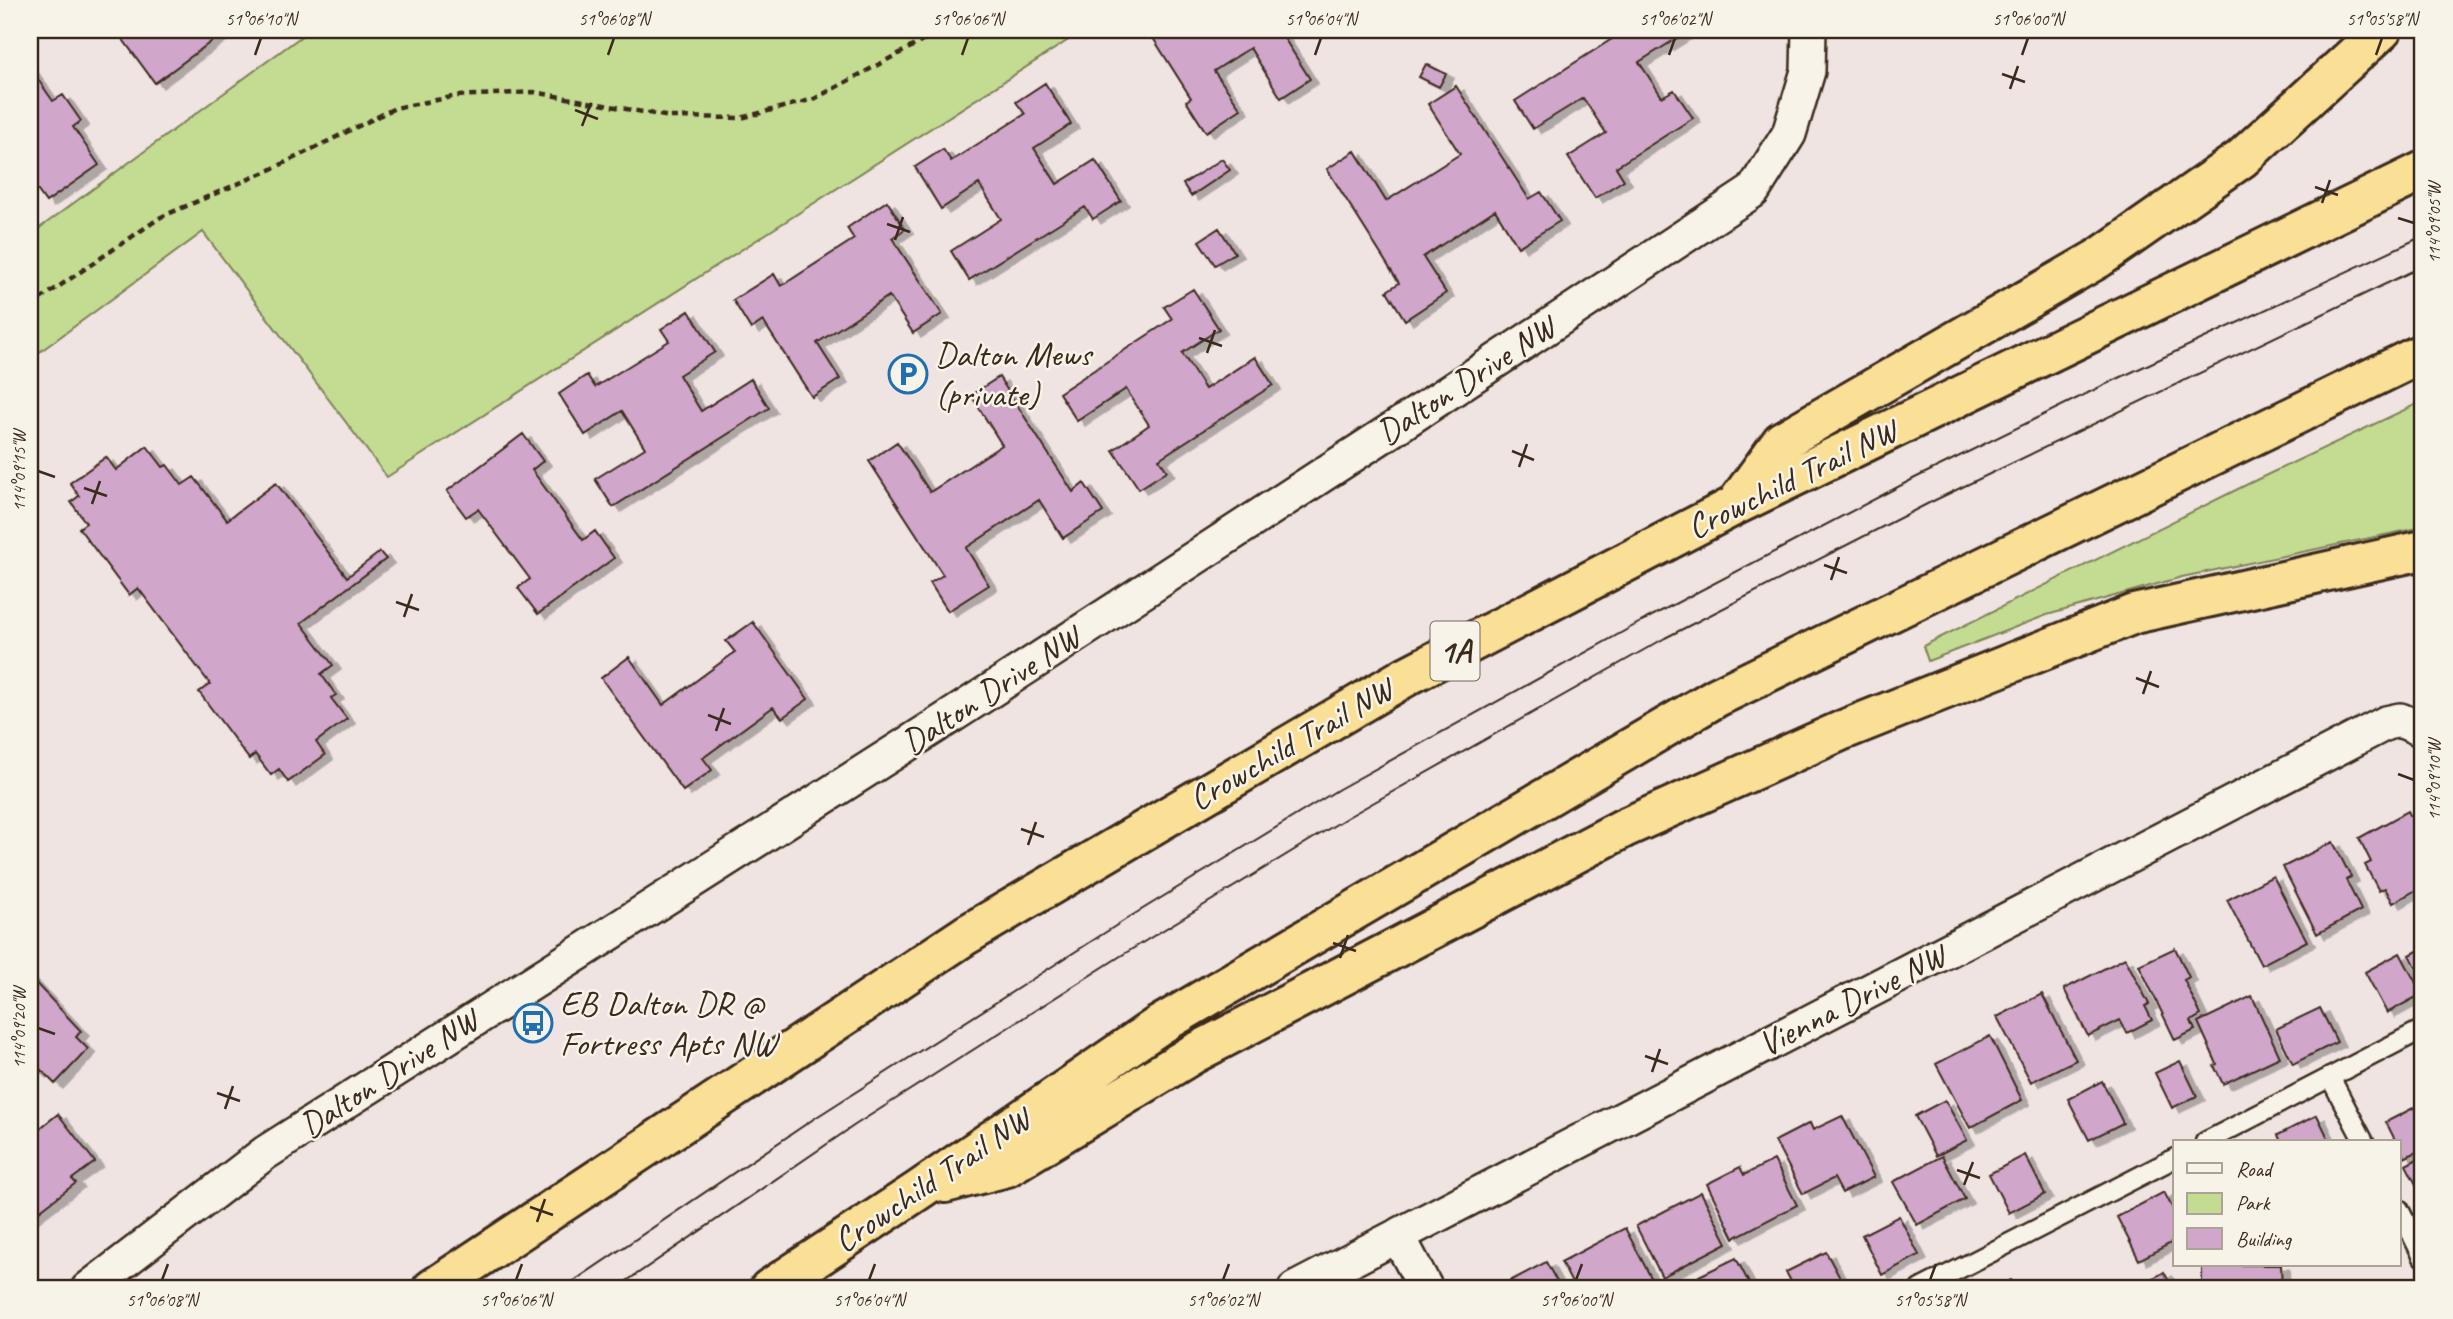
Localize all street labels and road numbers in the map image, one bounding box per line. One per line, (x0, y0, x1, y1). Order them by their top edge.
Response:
street label: Dalton Drive NW (1368, 303, 1567, 455)
street label: Crowchild Trail NW (1679, 407, 1908, 549)
street label: Dalton Drive NW (893, 613, 1092, 765)
road number: 1A (1430, 622, 1480, 680)
street label: Crowchild Trail NW (1181, 665, 1405, 821)
street label: Vienna Drive NW (1751, 932, 1957, 1067)
street label: Dalton Drive NW (291, 996, 490, 1148)
street label: Crowchild Trail NW (824, 1095, 1043, 1263)

